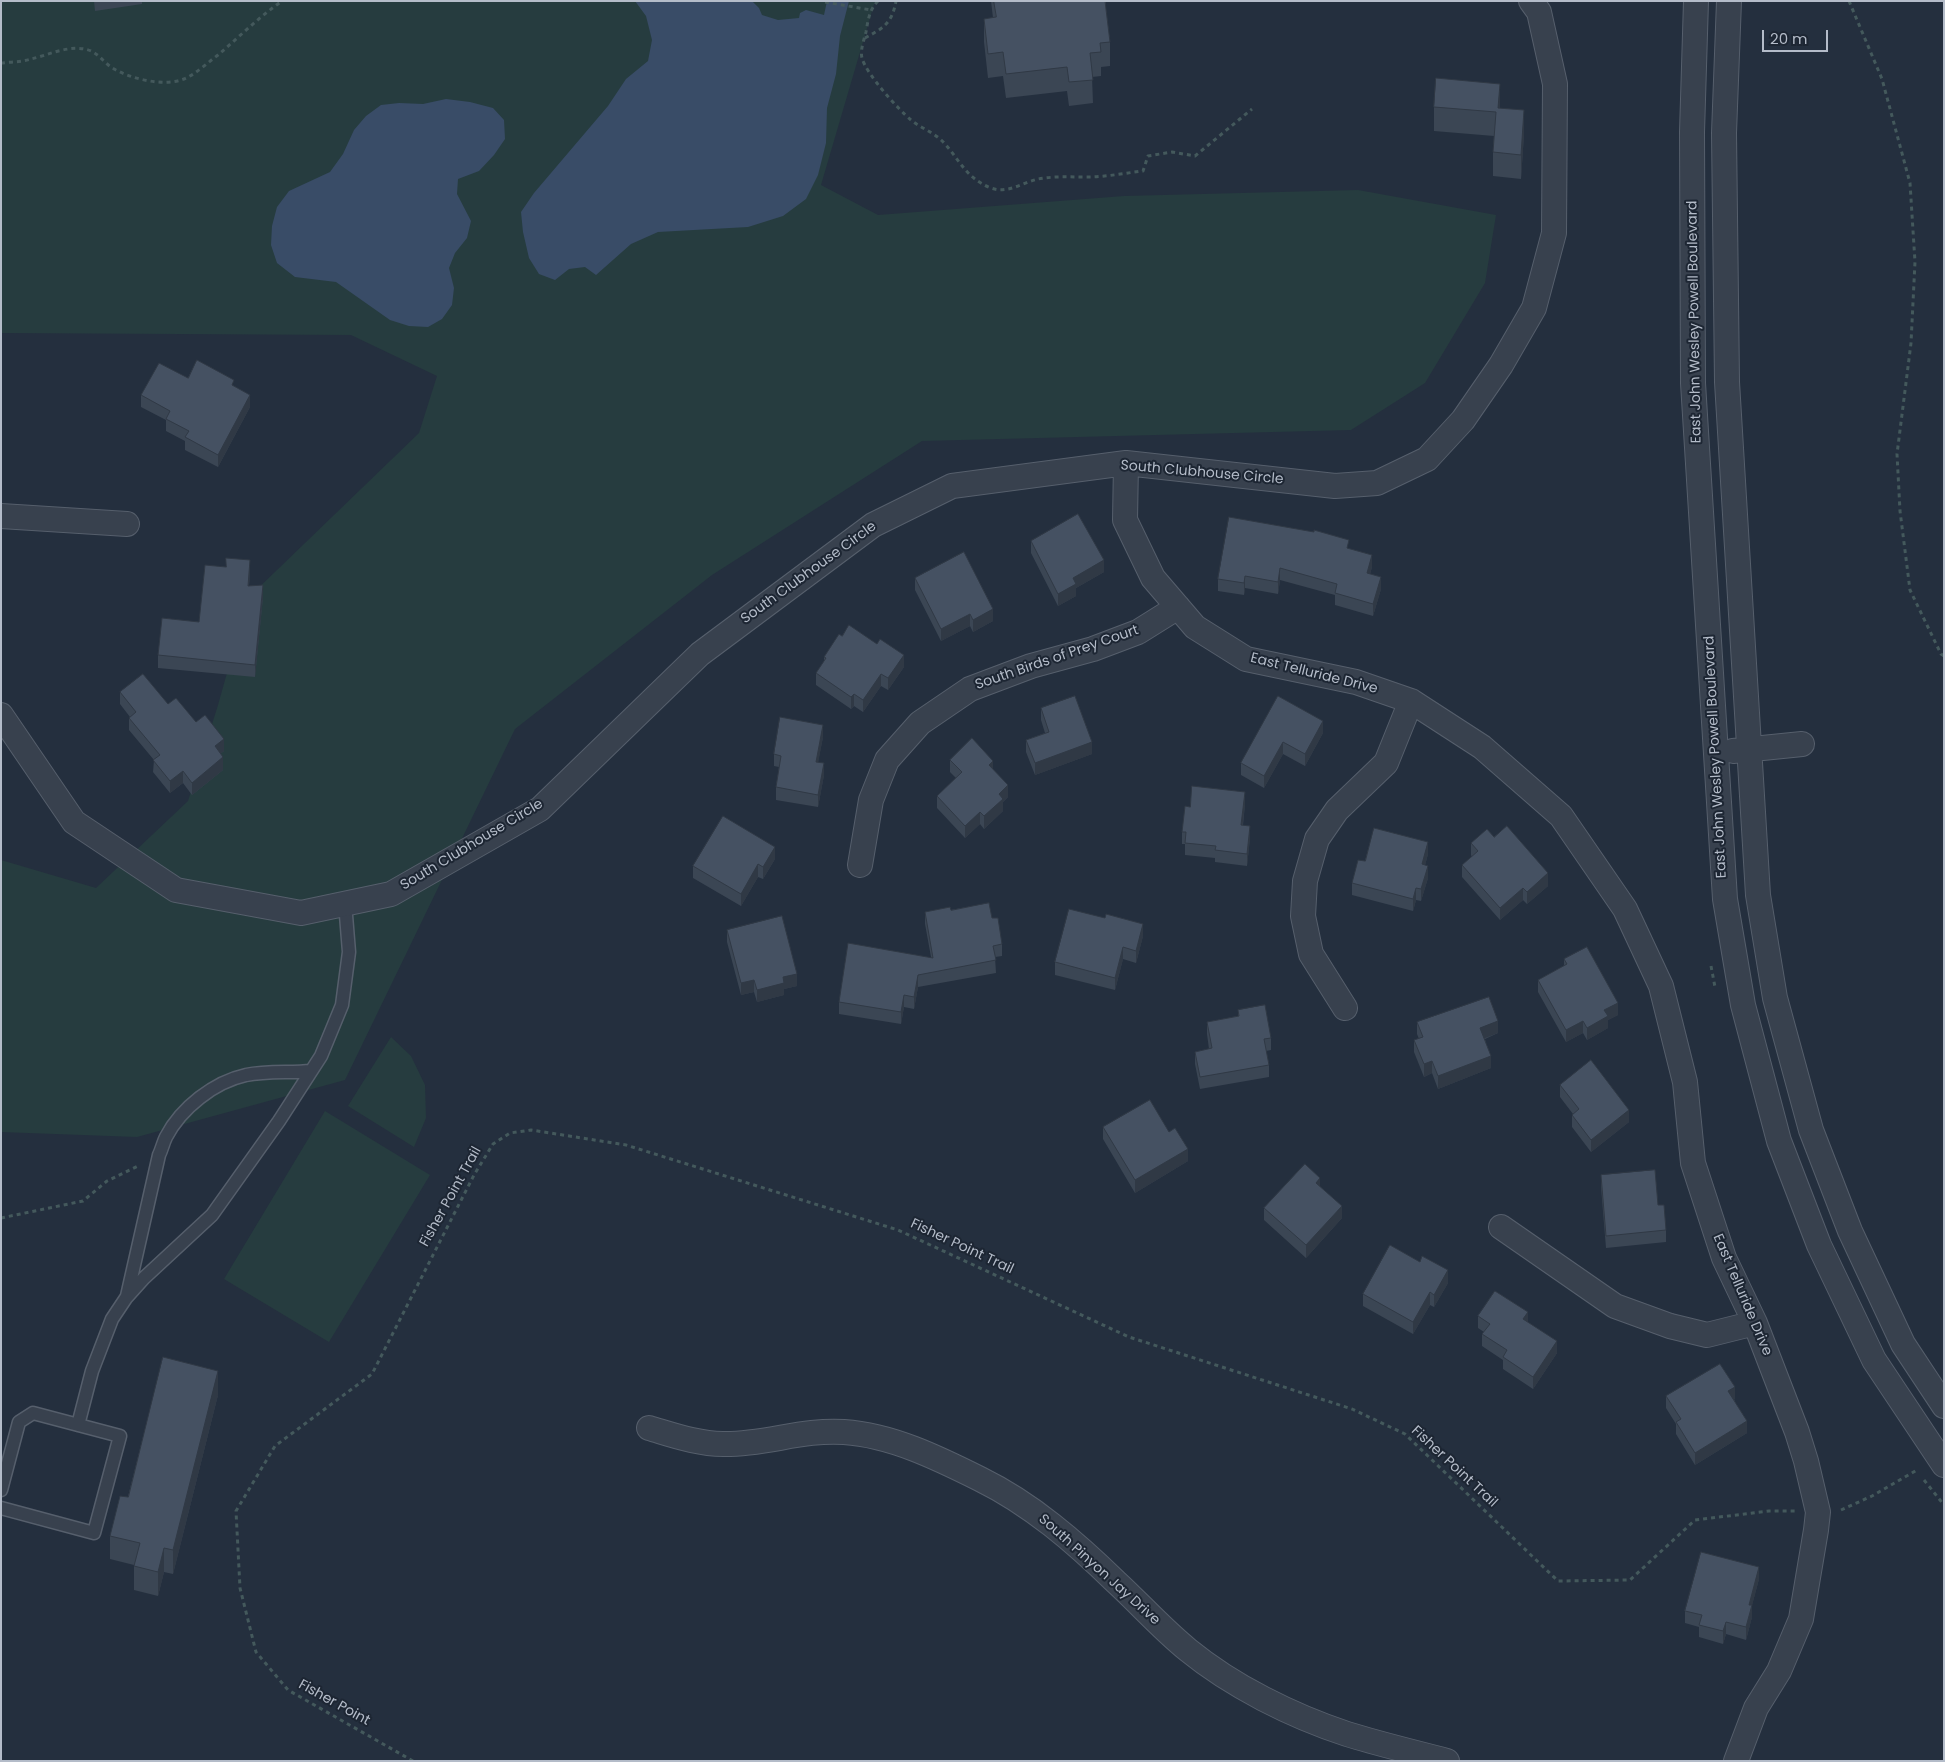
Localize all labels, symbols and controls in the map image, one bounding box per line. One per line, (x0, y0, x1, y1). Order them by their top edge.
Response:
scale bar (1765, 20, 1831, 52)
text: 20 m (1770, 28, 1808, 49)
street label: East John Wesley Powell Boulevard (1684, 201, 1706, 443)
street label: South Clubhouse Circle (1120, 458, 1284, 488)
street label: South Clubhouse Circle (738, 518, 880, 628)
street label: South Birds of Prey Court (973, 622, 1141, 694)
street label: East John Wesley Powell Boulevard (1701, 635, 1731, 879)
street label: East Telluride Drive (1249, 650, 1379, 698)
street label: South Clubhouse Circle (398, 796, 546, 894)
street label: Fisher Point Trail (417, 1144, 485, 1250)
street label: Fisher Point Trail (908, 1216, 1016, 1278)
street label: East Telluride Drive (1709, 1232, 1775, 1358)
street label: Fisher Point Trail (1407, 1423, 1501, 1511)
street label: South Pinyon Jay Drive (1035, 1511, 1163, 1629)
street label: Fisher Point (295, 1677, 373, 1729)

